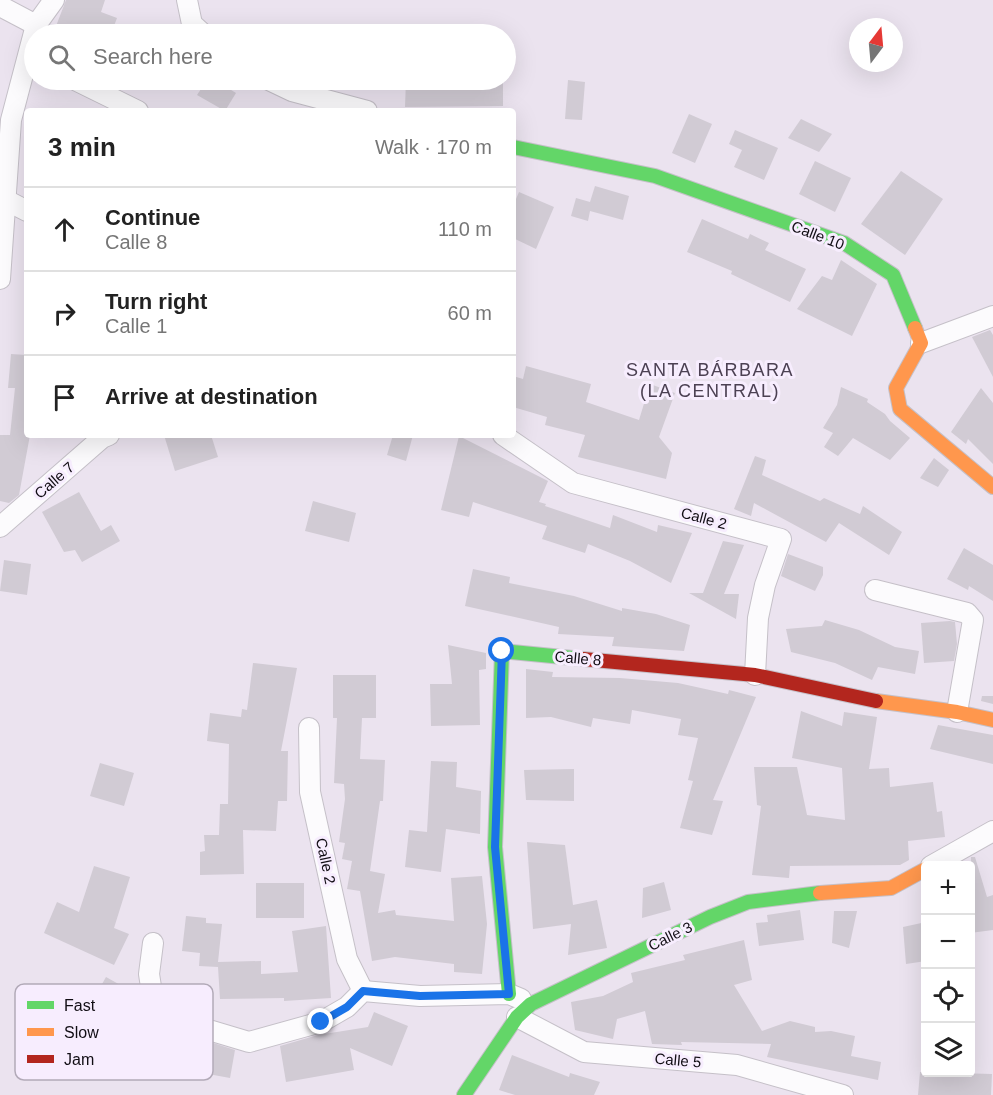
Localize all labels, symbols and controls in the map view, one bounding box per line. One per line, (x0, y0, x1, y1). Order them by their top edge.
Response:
north arrow (849, 18, 903, 72)
search box (24, 24, 516, 90)
icon: search (45, 41, 78, 74)
text: Search here (93, 44, 213, 69)
text: 3 min (48, 132, 116, 162)
text: Walk · 170 m (375, 136, 492, 158)
text: Continue (105, 205, 200, 230)
icon: ahead (48, 213, 81, 246)
street label: Calle 10 (789, 217, 847, 253)
text: 110 m (438, 218, 492, 240)
text: Calle 8 (105, 231, 167, 253)
text: Turn right (105, 289, 207, 314)
icon: right (48, 297, 81, 330)
text: 60 m (448, 302, 492, 324)
text: Calle 1 (105, 315, 167, 337)
district label: SANTA BÁRBARA (LA CENTRAL) (626, 360, 794, 401)
icon: arrive (48, 381, 81, 414)
text: Arrive at destination (105, 384, 318, 409)
street label: Calle 7 (31, 458, 77, 502)
street label: Calle 2 (679, 504, 729, 532)
route start (488, 637, 514, 663)
street label: Calle 8 (554, 647, 602, 669)
street label: Calle 2 (313, 836, 339, 886)
map controls (921, 861, 975, 1077)
button: + (921, 861, 975, 915)
button: − (921, 915, 975, 969)
street label: Calle 3 (645, 918, 695, 954)
button: locate (921, 969, 975, 1023)
legend (15, 984, 213, 1080)
text: Fast (64, 997, 96, 1014)
route end (307, 1008, 333, 1034)
button: layers (921, 1023, 975, 1077)
text: Slow (64, 1024, 99, 1041)
street label: Calle 5 (654, 1049, 702, 1071)
text: Jam (64, 1051, 94, 1068)

